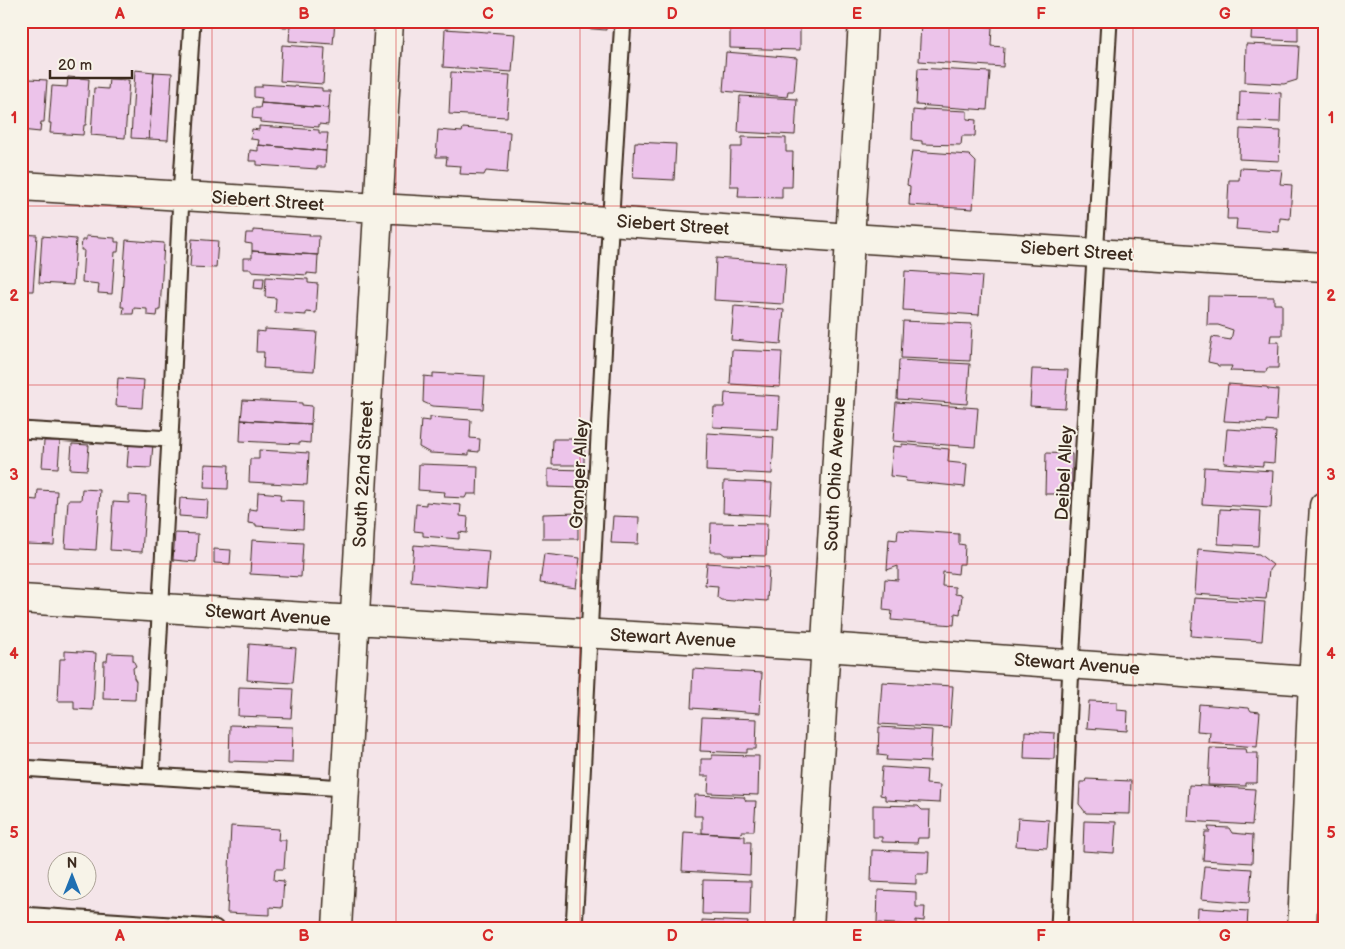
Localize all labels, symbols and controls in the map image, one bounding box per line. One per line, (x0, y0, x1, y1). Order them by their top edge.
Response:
text: A (114, 5, 125, 24)
text: B (298, 5, 310, 24)
text: C (482, 5, 494, 24)
text: D (666, 5, 678, 24)
text: E (852, 5, 862, 24)
text: F (1036, 5, 1046, 24)
text: G (1219, 5, 1231, 24)
scale bar (50, 48, 132, 80)
text: 20 m (58, 56, 92, 75)
text: 1 (11, 109, 17, 128)
text: 1 (1328, 109, 1334, 128)
street label: Siebert Street (211, 187, 325, 216)
street label: Siebert Street (616, 211, 730, 240)
street label: Siebert Street (1020, 237, 1134, 266)
text: 2 (9, 287, 19, 306)
text: 2 (1326, 287, 1336, 306)
street label: South Ohio Avenue (821, 396, 850, 552)
street label: South 22nd Street (349, 400, 378, 548)
street label: Granger Alley (566, 418, 593, 529)
street label: Deibel Alley (1052, 424, 1078, 521)
text: 3 (9, 466, 19, 485)
text: 3 (1326, 466, 1336, 485)
street label: Stewart Avenue (204, 601, 332, 630)
street label: Stewart Avenue (609, 625, 737, 652)
text: 4 (9, 645, 19, 664)
text: 4 (1326, 645, 1336, 664)
street label: Stewart Avenue (1013, 650, 1141, 679)
text: 5 (9, 824, 19, 843)
text: 5 (1326, 824, 1336, 843)
north arrow (48, 852, 98, 902)
text: N (67, 855, 77, 872)
text: A (114, 927, 125, 946)
text: B (298, 927, 310, 946)
text: C (482, 927, 494, 946)
text: D (666, 927, 678, 946)
text: E (852, 927, 862, 946)
text: F (1036, 927, 1046, 946)
text: G (1219, 927, 1231, 946)

